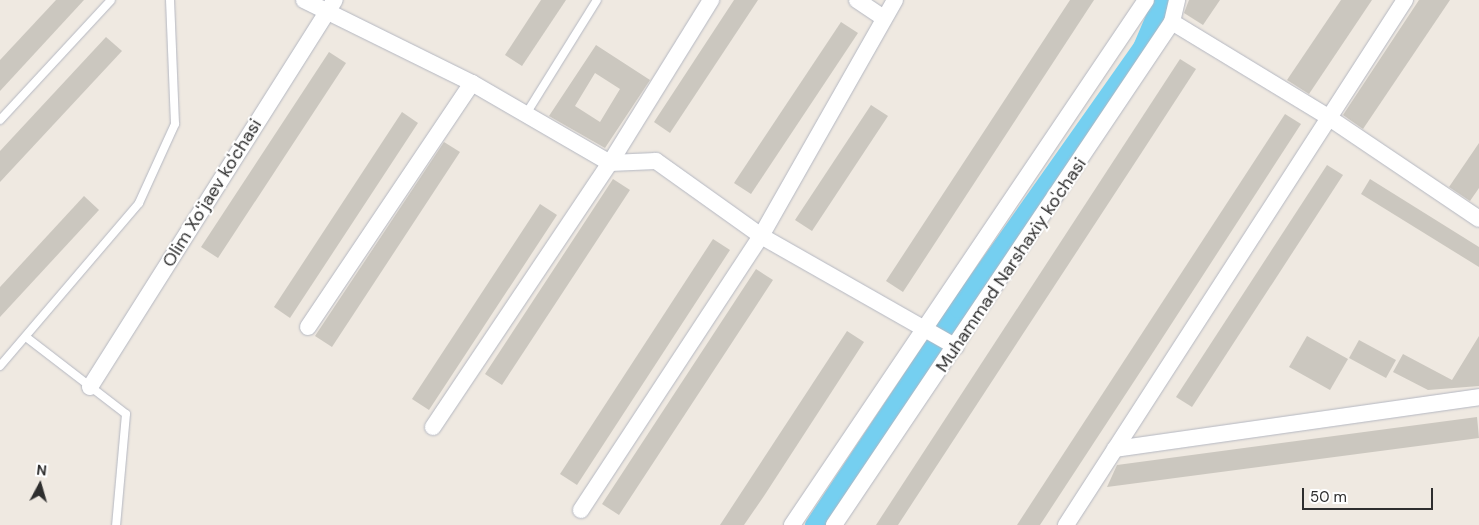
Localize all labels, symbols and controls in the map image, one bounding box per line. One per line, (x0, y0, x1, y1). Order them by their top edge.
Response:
street label: Olim Xoʻjaev ko'chasi (158, 115, 266, 271)
street label: Muhammad Narshaxiy ko'chasi (931, 154, 1091, 376)
north arrow (15, 460, 65, 510)
text: N (36, 461, 48, 480)
scale bar (1304, 478, 1435, 510)
text: 50 m (1310, 487, 1347, 507)

